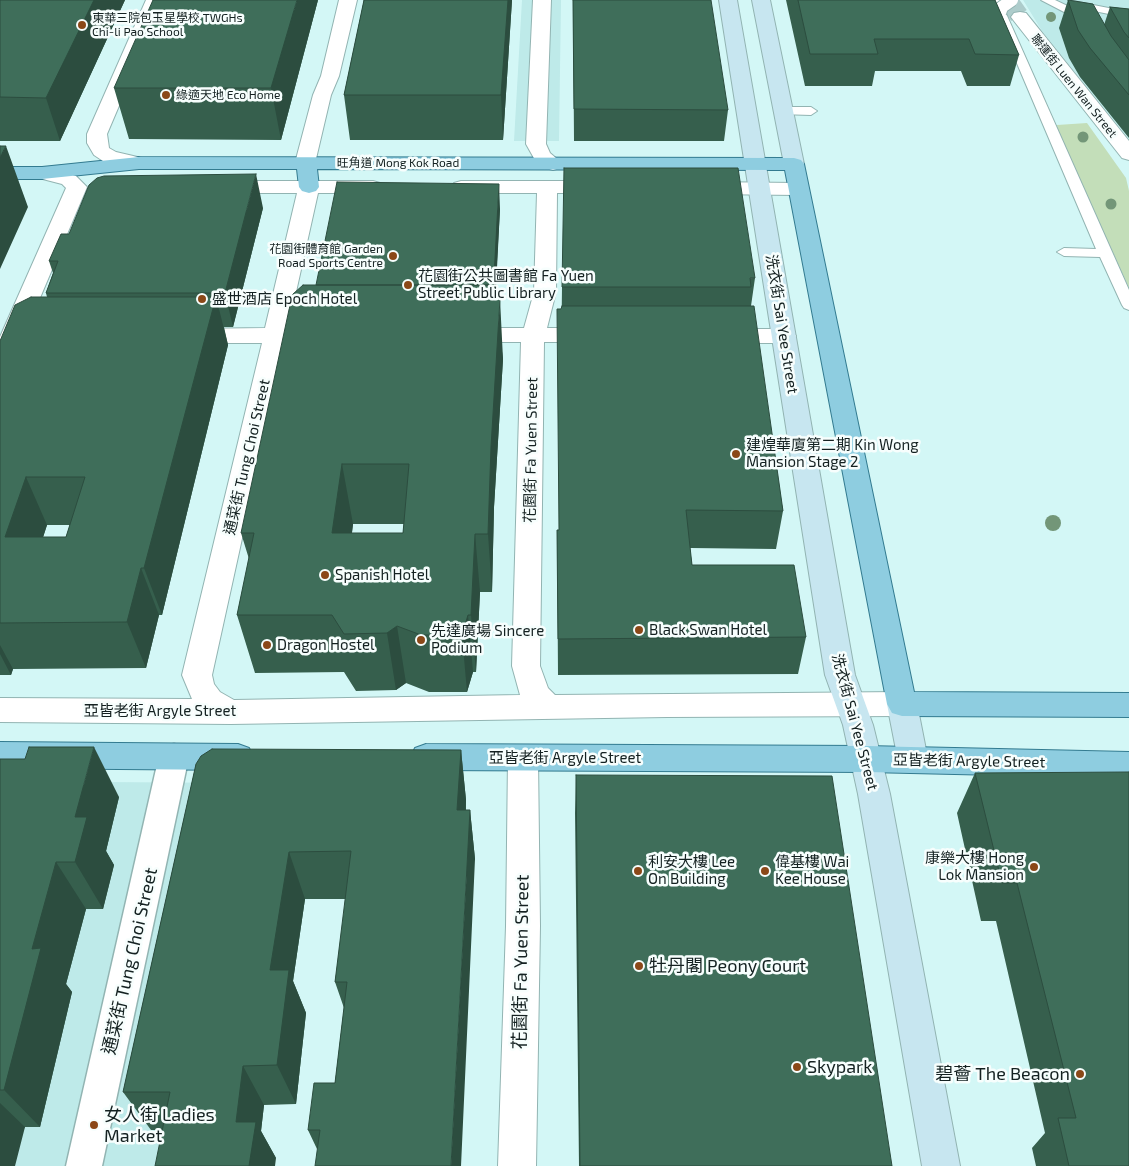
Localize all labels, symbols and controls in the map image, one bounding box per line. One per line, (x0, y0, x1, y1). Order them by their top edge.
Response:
place label: 東華三院包玉星學校 TWGHs Chi-li Pao School (92, 11, 243, 39)
marker: 東華三院包玉星學校 TWGHs Chi-li Pao School (76, 19, 88, 31)
street label: 聯運街 Luen Wan Street (1028, 32, 1120, 140)
place label: 綠適天地 Eco Home (176, 88, 280, 102)
marker: 綠適天地 Eco Home (160, 89, 172, 101)
street label: 旺角道 Mong Kok Road (337, 156, 459, 170)
place label: 花園街體育館 Garden Road Sports Centre (269, 242, 383, 270)
marker: 花園街體育館 Garden Road Sports Centre (387, 250, 399, 262)
street label: 洗衣街 Sai Yee Street (762, 253, 802, 395)
place label: 花園街公共圖書館 Fa Yuen Street Public Library (418, 267, 594, 302)
marker: 花園街公共圖書館 Fa Yuen Street Public Library (402, 279, 414, 291)
place label: 盛世酒店 Epoch Hotel (212, 290, 357, 308)
marker: 盛世酒店 Epoch Hotel (196, 293, 208, 305)
street label: 通菜街 Tung Choi Street (220, 377, 274, 537)
street label: 花園街 Fa Yuen Street (521, 377, 541, 523)
place label: 建煌華廈第二期 Kin Wong Mansion Stage 2 (746, 436, 919, 471)
marker: 建煌華廈第二期 Kin Wong Mansion Stage 2 (730, 448, 742, 460)
place label: Spanish Hotel (335, 566, 429, 584)
marker: Spanish Hotel (319, 569, 331, 581)
place label: Black Swan Hotel (649, 621, 767, 639)
place label: 先達廣場 Sincere Podium (431, 622, 544, 657)
marker: Black Swan Hotel (633, 624, 645, 636)
marker: 先達廣場 Sincere Podium (415, 634, 427, 646)
place label: Dragon Hostel (277, 636, 374, 654)
marker: Dragon Hostel (261, 639, 273, 651)
street label: 洗衣街 Sai Yee Street (828, 652, 882, 792)
street label: 亞皆老街 Argyle Street (84, 702, 236, 720)
street label: 亞皆老街 Argyle Street (489, 749, 641, 767)
street label: 亞皆老街 Argyle Street (893, 751, 1045, 771)
place label: 康樂大樓 Hong Lok Mansion (925, 849, 1024, 884)
place label: 利安大樓 Lee On Building (648, 853, 735, 888)
place label: 偉基樓 Wai Kee House (775, 853, 849, 888)
marker: 康樂大樓 Hong Lok Mansion (1028, 861, 1040, 873)
street label: 通菜街 Tung Choi Street (98, 865, 162, 1057)
marker: 利安大樓 Lee On Building (632, 865, 644, 877)
marker: 偉基樓 Wai Kee House (759, 865, 771, 877)
street label: 花園街 Fa Yuen Street (509, 874, 533, 1050)
place label: 牡丹閣 Peony Court (649, 955, 806, 977)
marker: 牡丹閣 Peony Court (633, 960, 645, 972)
place label: Skypark (807, 1056, 872, 1078)
marker: Skypark (791, 1061, 803, 1073)
place label: 碧薈 The Beacon (935, 1063, 1070, 1085)
marker: 碧薈 The Beacon (1074, 1068, 1086, 1080)
place label: 女人街 Ladies Market (104, 1104, 215, 1146)
marker: 女人街 Ladies Market (88, 1119, 100, 1131)

